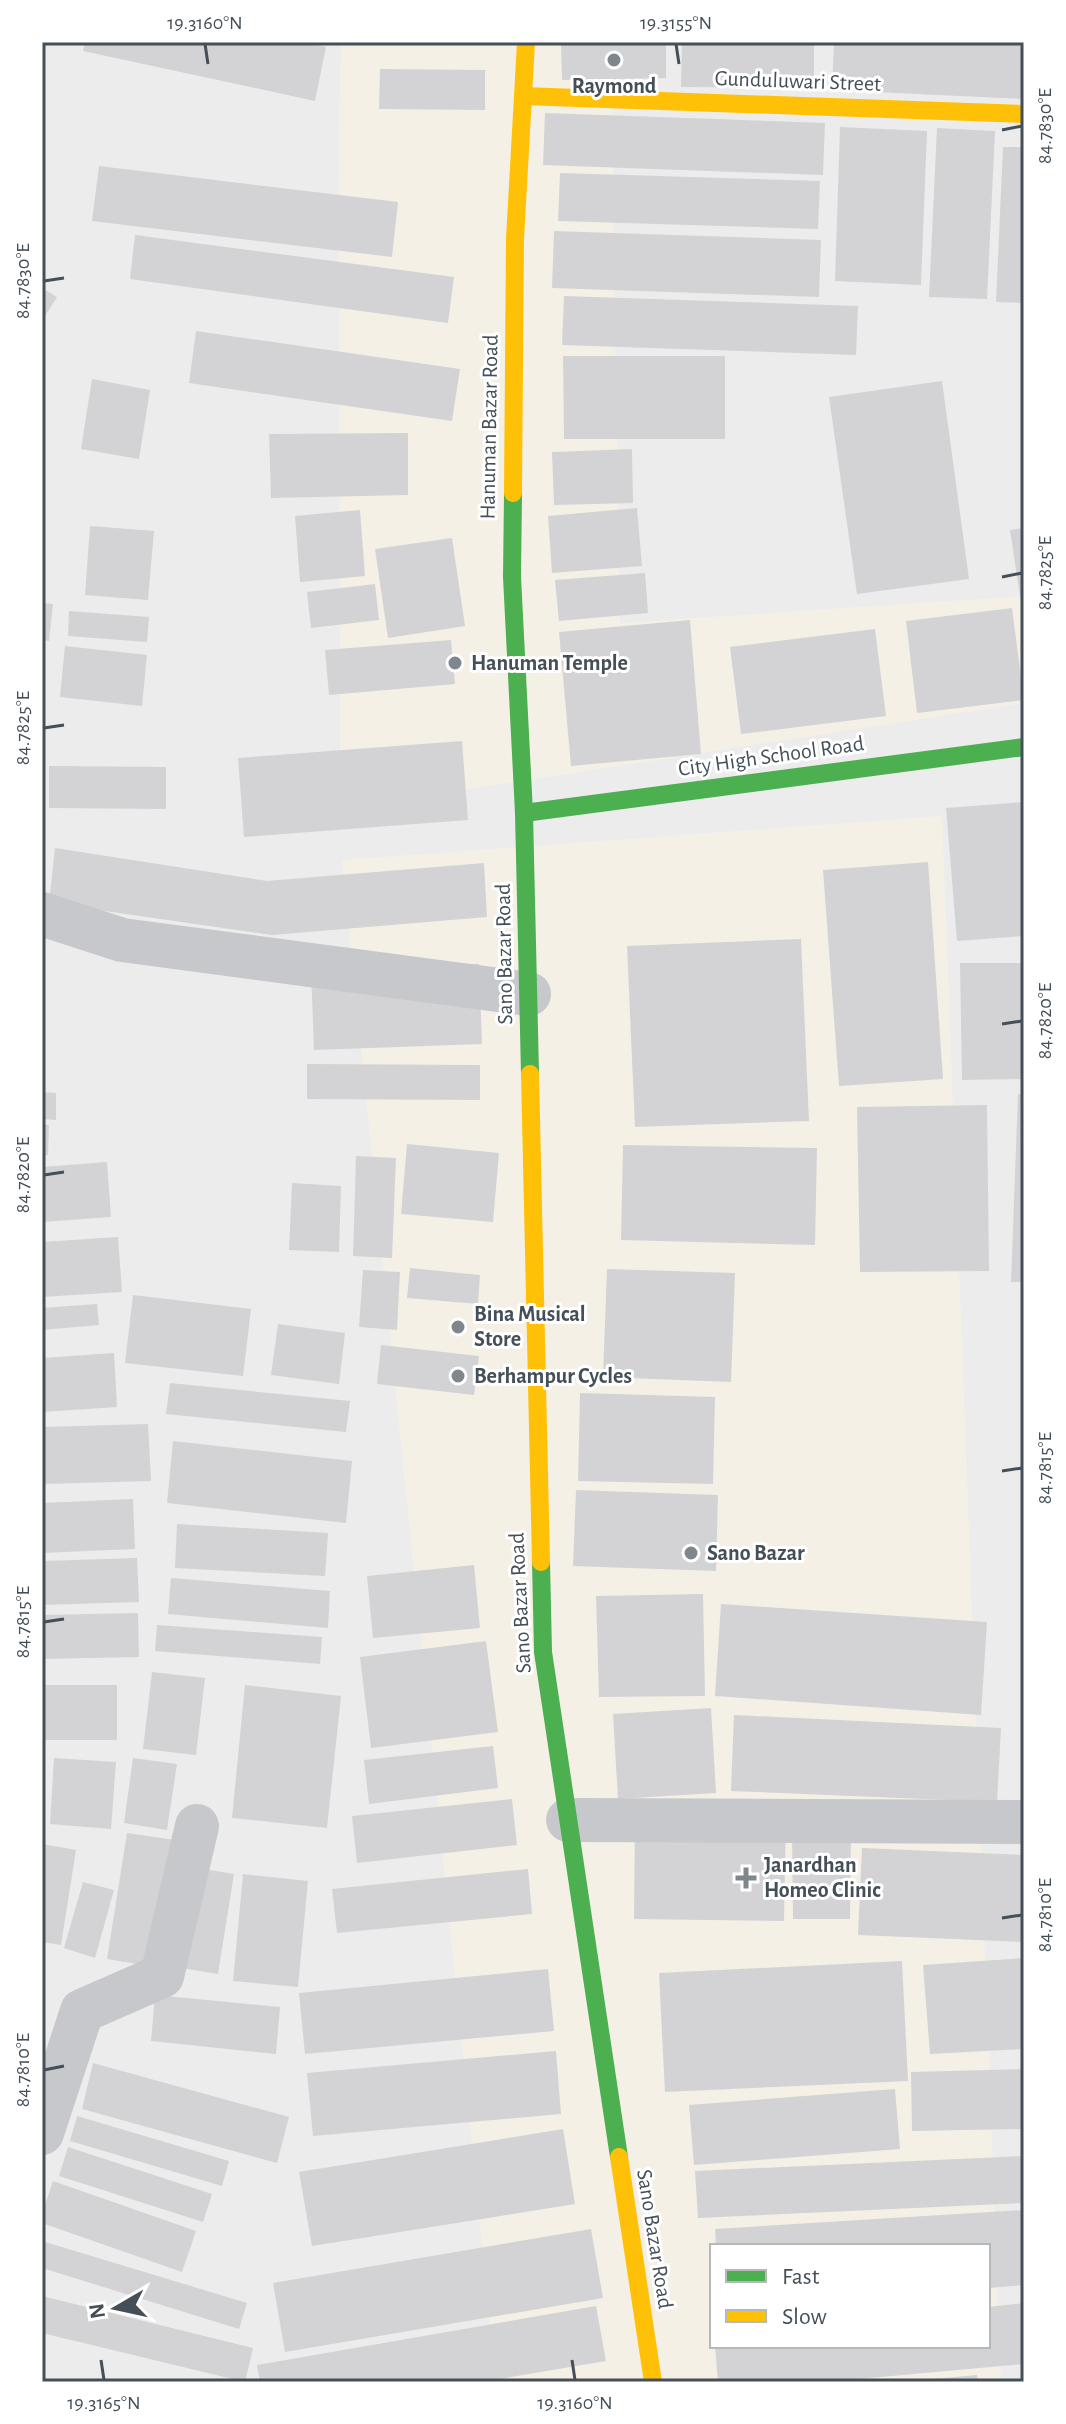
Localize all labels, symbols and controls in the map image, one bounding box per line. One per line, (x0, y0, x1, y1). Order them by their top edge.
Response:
text: 19.3160°N (167, 13, 243, 33)
text: 19.3155°N (640, 13, 712, 33)
marker: Raymond (605, 51, 623, 69)
street label: Gunduluwari Street (714, 67, 882, 95)
place label: Raymond (572, 75, 657, 98)
text: 84.7830°E (1035, 88, 1055, 164)
text: 84.7830°E (13, 243, 33, 319)
street label: Hanuman Bazar Road (476, 334, 502, 520)
text: 84.7825°E (1035, 535, 1055, 610)
place label: Hanuman Temple (471, 652, 628, 674)
marker: Hanuman Temple (446, 654, 464, 672)
text: 84.7825°E (13, 690, 33, 765)
street label: City High School Road (677, 732, 865, 780)
street label: Sano Bazar Road (492, 883, 516, 1025)
text: 84.7820°E (1035, 982, 1055, 1059)
text: 84.7820°E (13, 1136, 33, 1213)
place label: Bina Musical Store (474, 1303, 586, 1350)
marker: Bina Musical Store (449, 1318, 467, 1336)
place label: Berhampur Cycles (474, 1365, 632, 1388)
marker: Berhampur Cycles (449, 1367, 467, 1385)
text: 84.7815°E (1035, 1432, 1055, 1504)
street label: Sano Bazar Road (505, 1532, 535, 1674)
place label: Sano Bazar (707, 1542, 805, 1564)
marker: Sano Bazar (682, 1544, 700, 1562)
text: 84.7815°E (13, 1586, 33, 1658)
place label: Janardhan Homeo Clinic (764, 1854, 881, 1901)
marker: Janardhan Homeo Clinic (735, 1867, 757, 1889)
text: 84.7810°E (1035, 1877, 1055, 1952)
text: 84.7810°E (13, 2032, 33, 2107)
street label: Sano Bazar Road (633, 2168, 677, 2310)
legend (710, 2244, 990, 2348)
text: Fast (782, 2265, 820, 2289)
north arrow (76, 2268, 156, 2348)
text: N (85, 2302, 109, 2320)
text: Slow (782, 2305, 827, 2329)
text: 19.3165°N (67, 2393, 141, 2413)
text: 19.3160°N (537, 2393, 613, 2413)

